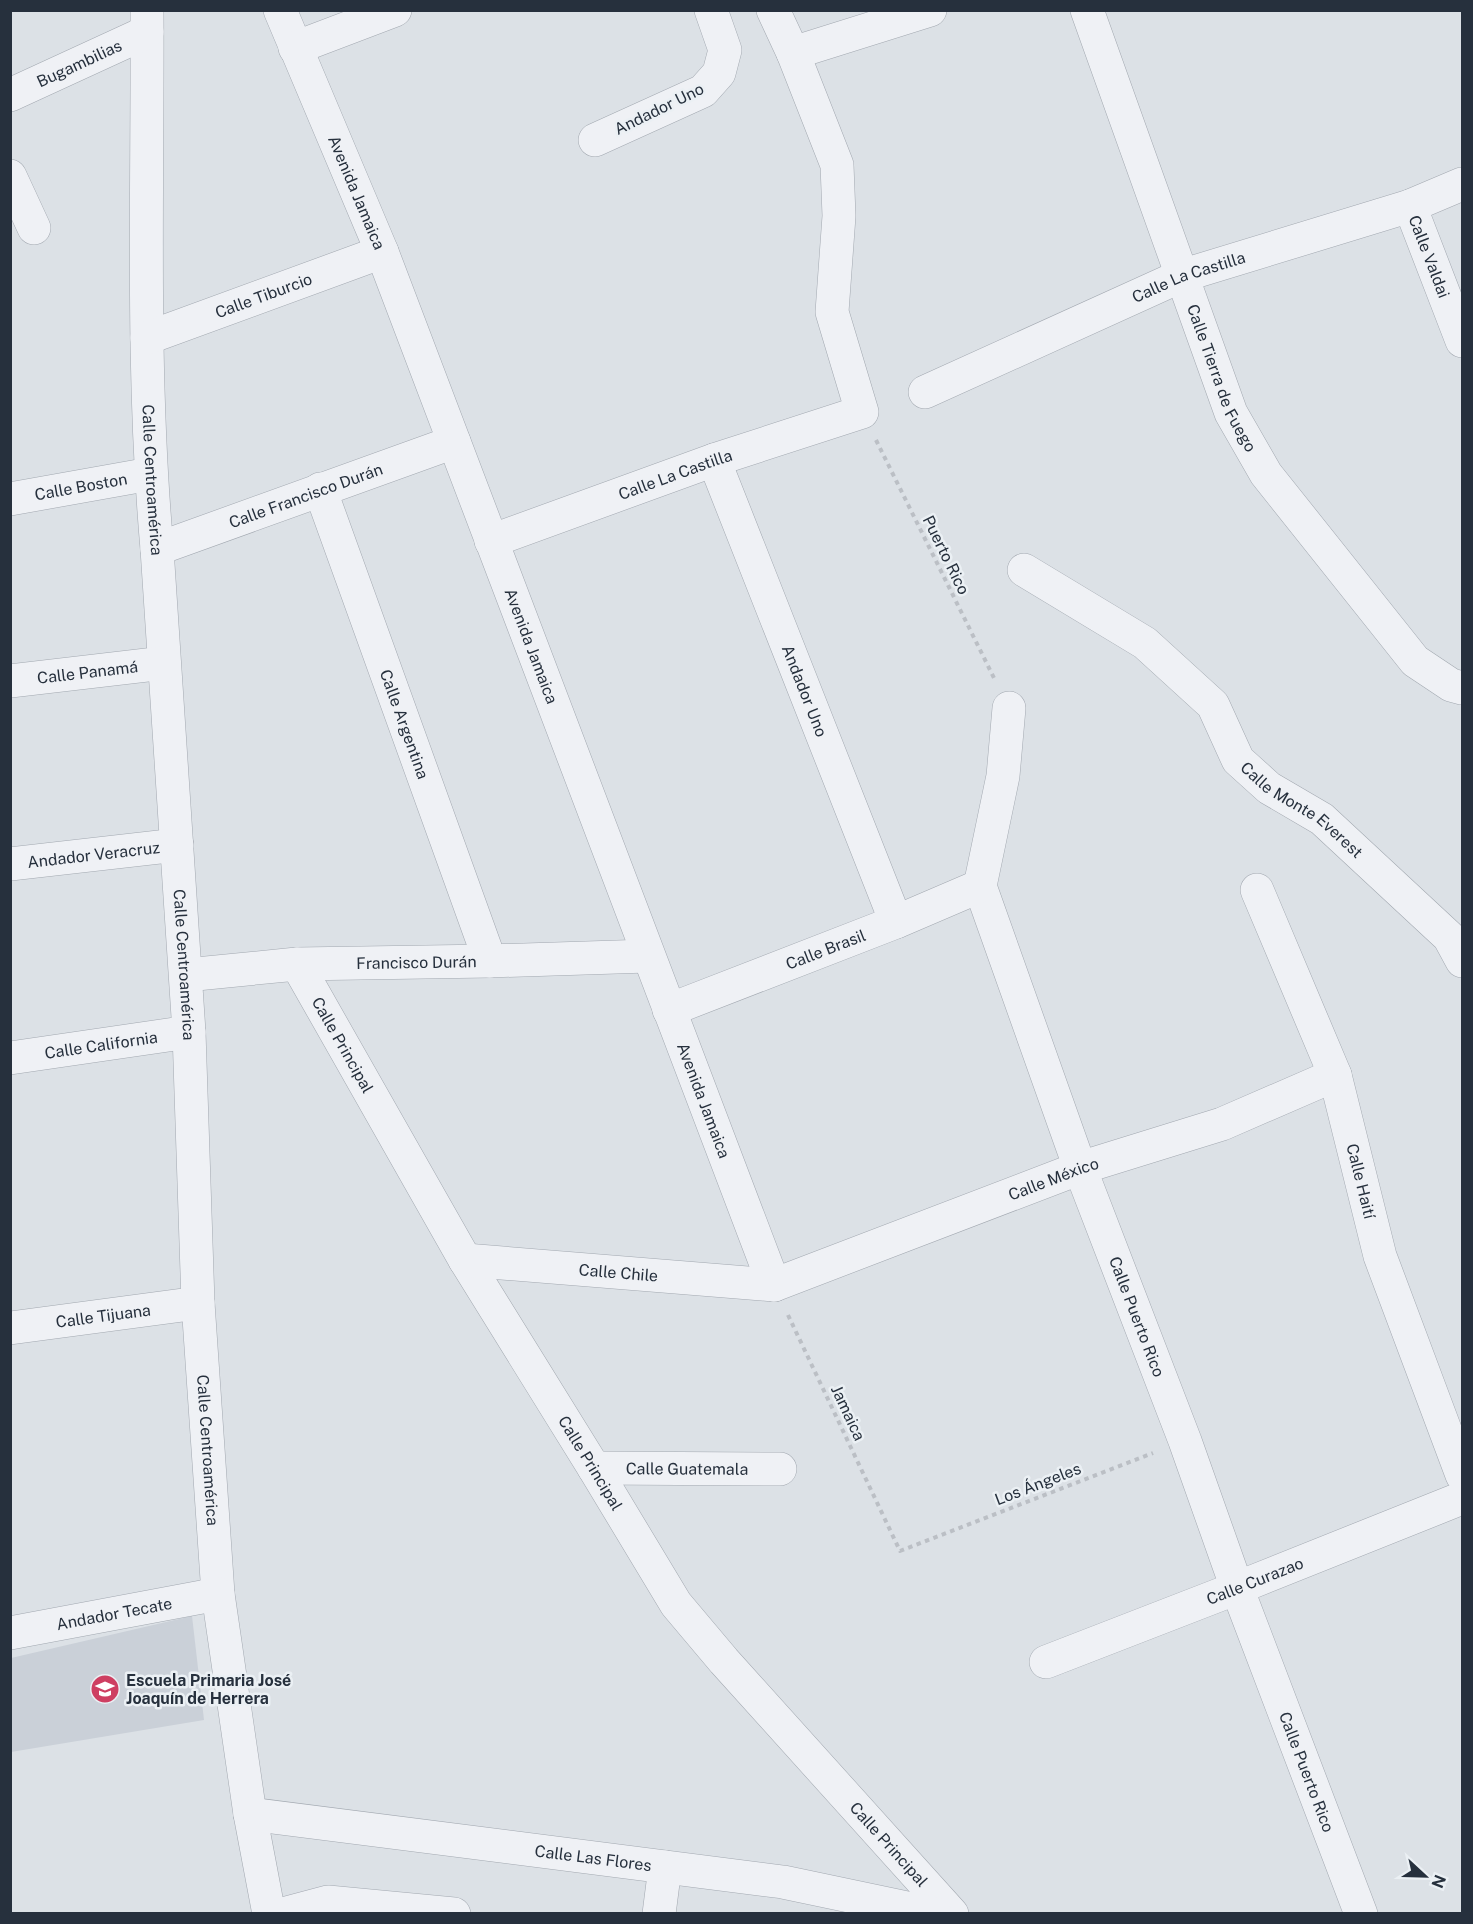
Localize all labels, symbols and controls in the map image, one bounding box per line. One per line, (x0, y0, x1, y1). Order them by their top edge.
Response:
street label: Bugambilias (33, 35, 125, 91)
street label: Andador Uno (611, 79, 707, 139)
street label: Avenida Jamaica (324, 133, 389, 252)
street label: Calle Valdai (1405, 212, 1454, 300)
street label: Calle La Castilla (1129, 247, 1248, 306)
street label: Calle Tiburcio (212, 269, 315, 322)
street label: Calle Tierra de Fuego (1183, 302, 1261, 455)
street label: Calle Centroamérica (139, 404, 167, 556)
street label: Calle La Castilla (616, 445, 735, 503)
street label: Calle Francisco Durán (226, 459, 385, 532)
street label: Calle Boston (33, 469, 129, 504)
street label: Puerto Rico (919, 512, 973, 598)
street label: Avenida Jamaica (501, 586, 562, 706)
street label: Andador Uno (778, 642, 832, 739)
street label: Calle Panamá (36, 657, 139, 687)
street label: Calle Argentina (376, 667, 433, 782)
street label: Calle Monte Everest (1237, 758, 1367, 862)
street label: Andador Veracruz (26, 838, 161, 871)
street label: Calle Centroamérica (170, 889, 199, 1041)
street label: Calle Brasil (783, 925, 868, 973)
street label: Francisco Durán (356, 952, 477, 973)
street label: Calle Principal (308, 994, 378, 1096)
street label: Calle California (43, 1027, 159, 1062)
street label: Avenida Jamaica (673, 1040, 734, 1161)
street label: Calle Haití (1343, 1141, 1380, 1222)
street label: Calle México (1006, 1153, 1101, 1204)
street label: Calle Puerto Rico (1105, 1254, 1169, 1379)
street label: Calle Chile (578, 1260, 659, 1285)
street label: Calle Tijuana (55, 1300, 152, 1331)
street label: Calle Centroamérica (193, 1374, 223, 1526)
street label: Jamaica (827, 1382, 869, 1444)
street label: Calle Principal (554, 1412, 627, 1514)
street label: Los Ángeles (992, 1458, 1084, 1509)
street label: Calle Guatemala (626, 1459, 748, 1478)
street label: Calle Curazao (1204, 1553, 1306, 1608)
street label: Andador Tecate (55, 1593, 174, 1634)
place label: Escuela Primaria José Joaquín de Herrera (126, 1671, 291, 1708)
school or university icon: Escuela Primaria José Joaquín de Herrera (89, 1673, 121, 1705)
street label: Calle Puerto Rico (1275, 1709, 1338, 1835)
street label: Calle Principal (846, 1798, 932, 1890)
street label: Calle Las Flores (534, 1841, 653, 1875)
north arrow (1395, 1846, 1455, 1906)
text: N (1427, 1872, 1450, 1891)

